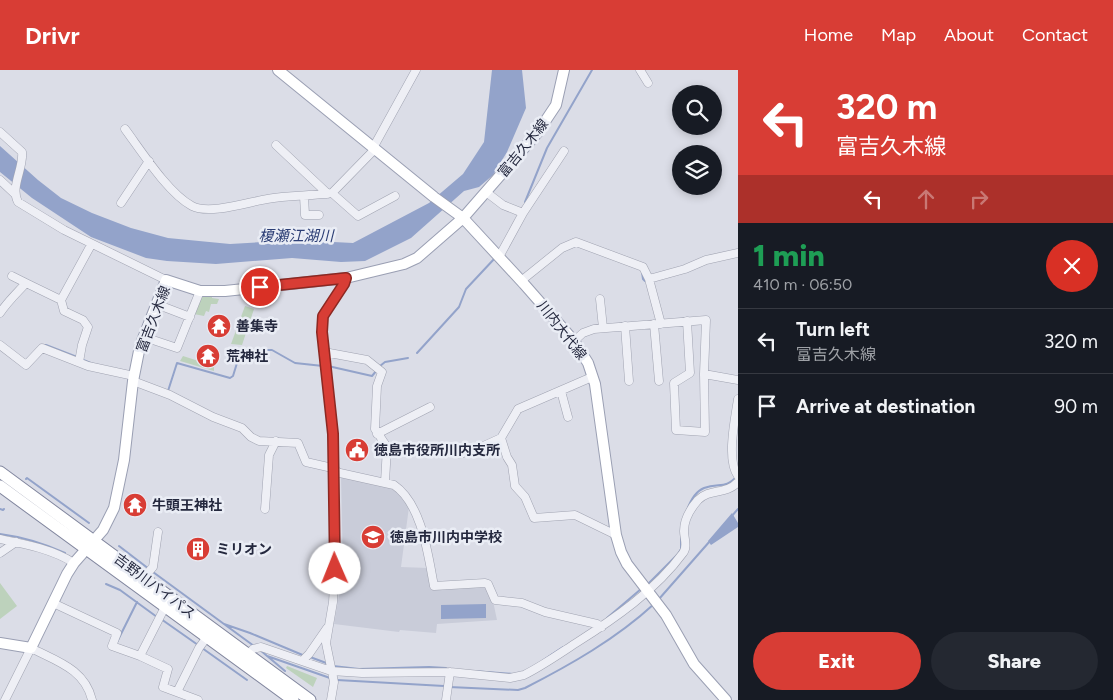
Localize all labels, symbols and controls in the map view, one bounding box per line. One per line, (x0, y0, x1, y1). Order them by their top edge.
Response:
text: Drivr (25, 21, 80, 50)
text: Home (804, 24, 853, 46)
text: Map (881, 24, 916, 46)
text: About (944, 24, 994, 46)
text: Contact (1022, 24, 1088, 46)
map controls (672, 85, 722, 195)
button: search (672, 85, 722, 135)
text: 320 m (836, 86, 937, 128)
icon: left (753, 90, 818, 155)
street label: 富吉久木線 (495, 116, 552, 181)
text: 富吉久木線 (836, 133, 946, 160)
button: layers (672, 145, 722, 195)
icon: left (859, 185, 887, 213)
icon: ahead (912, 185, 940, 213)
icon: right (965, 185, 993, 213)
water label: 榎瀬江湖川 (258, 227, 335, 245)
text: 1 min (753, 237, 825, 274)
button: close (1046, 240, 1098, 292)
pin (239, 266, 281, 308)
icon: arrive (246, 273, 274, 301)
text: 410 m · 06:50 (753, 275, 852, 294)
street label: 富吉久木線 (133, 283, 174, 355)
street label: 川内大代線 (533, 297, 590, 363)
temple icon: 善集寺 (206, 313, 232, 339)
place label: 善集寺 (236, 318, 278, 335)
text: Turn left (796, 318, 870, 341)
icon: left (753, 327, 781, 355)
text: 320 m (1044, 330, 1098, 353)
temple icon: 荒神社 (195, 343, 221, 369)
text: 富吉久木線 (796, 345, 876, 364)
place label: 荒神社 (226, 348, 268, 365)
icon: arrive (753, 392, 781, 420)
text: Arrive at destination (796, 395, 975, 418)
text: 90 m (1054, 395, 1098, 418)
public building icon: 徳島市役所川内支所 (344, 437, 370, 463)
place label: 徳島市役所川内支所 (374, 442, 500, 459)
temple icon: 牛頭王神社 (122, 492, 148, 518)
place label: 牛頭王神社 (152, 497, 222, 514)
school or university icon: 徳島市川内中学校 (360, 524, 386, 550)
place label: 徳島市川内中学校 (390, 529, 502, 546)
building icon: ミリオン (185, 536, 211, 562)
place label: ミリオン (216, 541, 272, 558)
position arrow (308, 542, 360, 594)
street label: 吉野川バイパス (111, 550, 199, 623)
button: Exit (753, 632, 921, 690)
button: Share (931, 632, 1098, 690)

